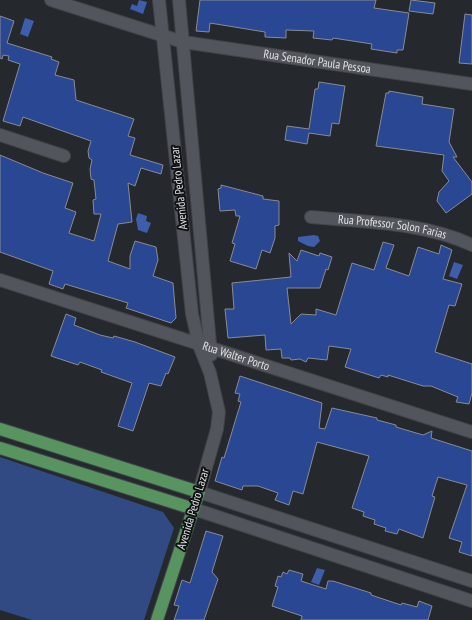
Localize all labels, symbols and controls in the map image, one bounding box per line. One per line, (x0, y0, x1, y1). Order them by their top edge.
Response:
street label: Rua Senador Paula Pessoa (263, 46, 372, 76)
street label: Avenida Pedro Lazar (167, 145, 190, 230)
street label: Rua Professor Solon Farias (337, 211, 449, 242)
street label: Rua Walter Porto (201, 338, 272, 373)
street label: Avenida Pedro Lazar (173, 466, 212, 551)

